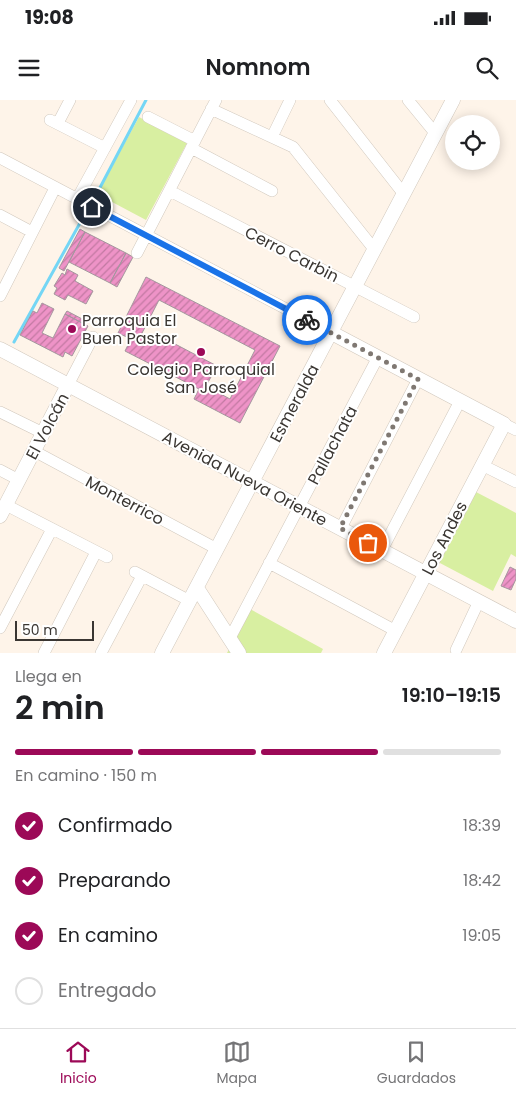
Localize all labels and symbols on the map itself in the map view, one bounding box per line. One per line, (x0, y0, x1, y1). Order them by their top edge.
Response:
pin (71, 186, 113, 228)
street label: Cerro Carbin (241, 221, 343, 288)
courier (282, 295, 332, 345)
place label: Parroquia El Buen Pastor (82, 309, 177, 350)
marker: Parroquia El Buen Pastor (66, 323, 78, 335)
marker: Colegio Parroquial San José (195, 346, 207, 358)
place label: Colegio Parroquial San José (127, 358, 275, 399)
street label: Esmeralda (264, 360, 325, 446)
street label: El Volcán (20, 389, 75, 464)
street label: Pallachata (302, 402, 363, 489)
street label: Avenida Nueva Oriente (158, 425, 331, 532)
street label: Monterrico (81, 470, 168, 531)
street label: Los Andes (416, 497, 473, 579)
pin (347, 522, 389, 564)
scale bar (15, 618, 94, 641)

